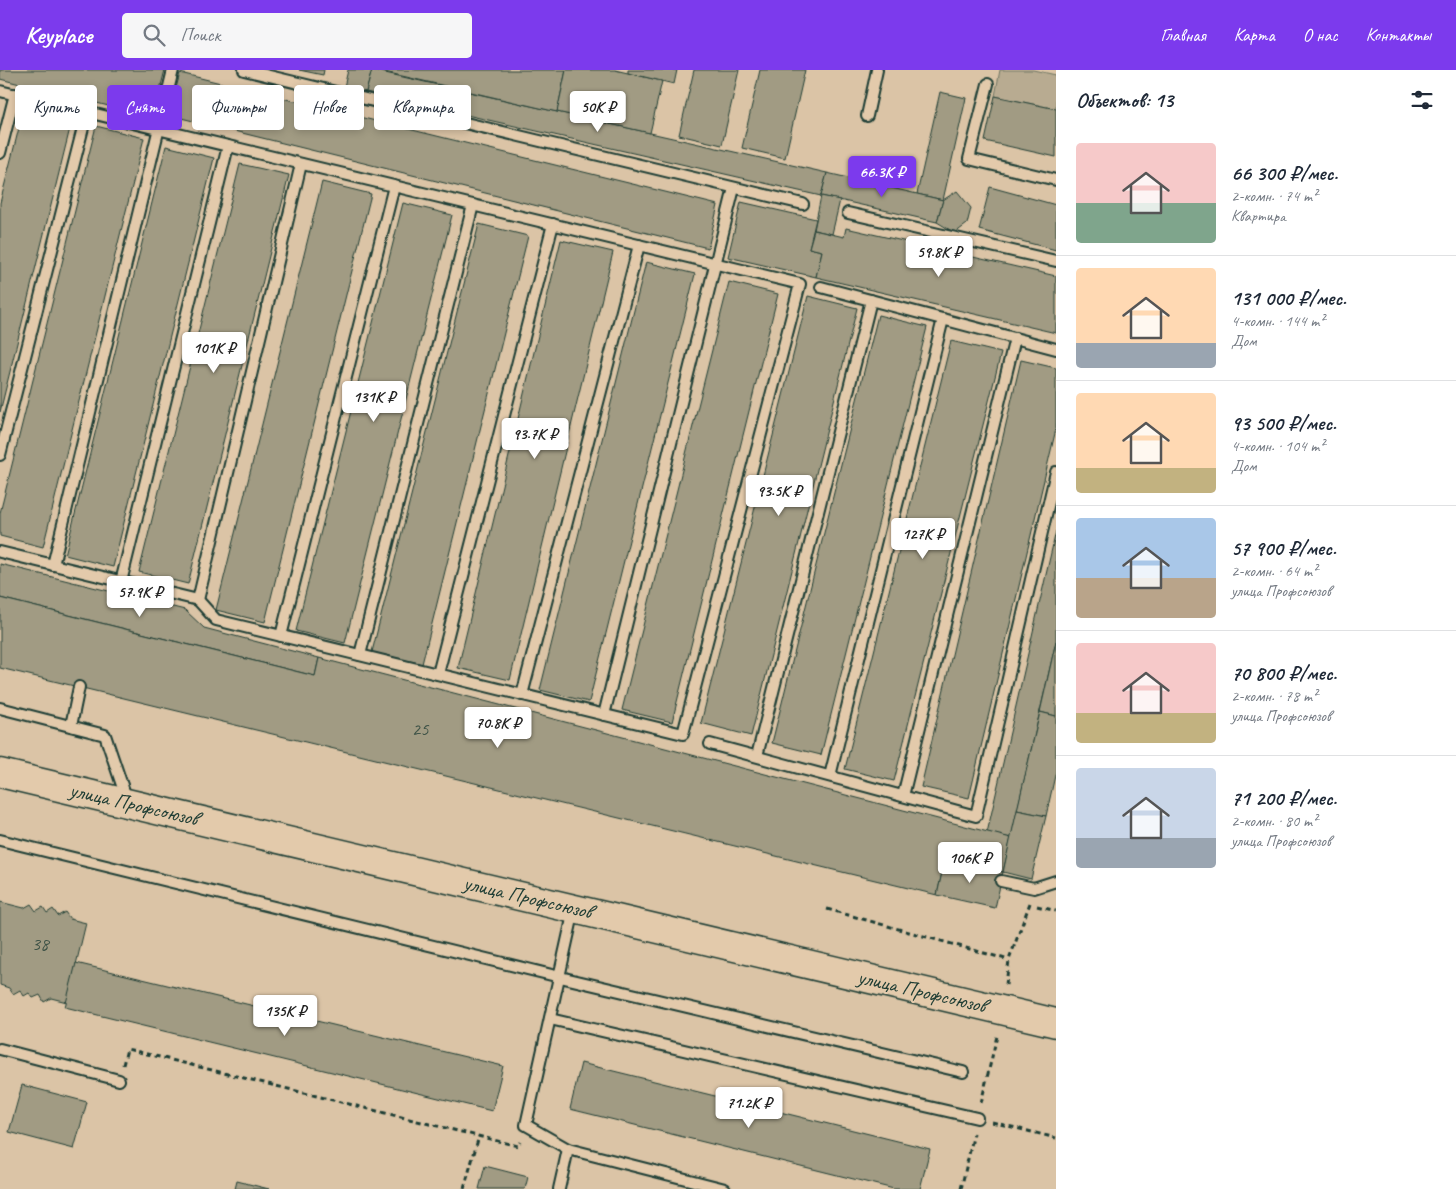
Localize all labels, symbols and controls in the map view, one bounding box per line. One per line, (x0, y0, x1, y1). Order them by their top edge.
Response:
search box (122, 13, 472, 58)
text: Keyplace (25, 20, 92, 50)
icon: search (140, 21, 168, 49)
text: Поиск (180, 23, 220, 47)
text: Главная (1161, 24, 1206, 46)
text: Карта (1234, 24, 1275, 46)
text: О нас (1303, 24, 1338, 46)
text: Контакты (1366, 24, 1431, 46)
chip: Купить (15, 85, 97, 130)
chip: Снять (107, 85, 182, 130)
chip: Фильтры (192, 85, 284, 130)
chip: Новое (294, 85, 364, 130)
chip: Квартира (374, 85, 471, 130)
icon: filters (1408, 86, 1436, 114)
text: Объектов: 13 (1076, 87, 1173, 113)
pin: 50K ₽ (563, 90, 633, 133)
text: 50K ₽ (581, 97, 615, 117)
pin: 66.3K ₽ (836, 156, 928, 198)
text: 66 300 ₽/мес. (1231, 160, 1338, 186)
text: 66.3K ₽ (859, 162, 905, 182)
icon: home (1116, 163, 1176, 223)
text: 2-комн. · 74 m² (1231, 186, 1317, 206)
text: Квартира (1231, 206, 1286, 226)
pin: 59.8K ₽ (893, 236, 985, 278)
text: 59.8K ₽ (917, 242, 961, 262)
text: 131 000 ₽/мес. (1231, 285, 1346, 311)
icon: home (1116, 288, 1176, 348)
text: 4-комн. · 144 m² (1231, 311, 1324, 331)
text: Дом (1231, 331, 1257, 351)
pin: 101K ₽ (173, 332, 255, 374)
text: 101K ₽ (193, 338, 235, 358)
pin: 131K ₽ (333, 380, 415, 423)
text: 131K ₽ (353, 387, 395, 407)
text: 93 500 ₽/мес. (1231, 410, 1336, 436)
icon: home (1116, 413, 1176, 473)
pin: 93.7K ₽ (489, 418, 581, 460)
text: 93.7K ₽ (513, 424, 557, 444)
text: 4-комн. · 104 m² (1231, 436, 1324, 456)
text: Дом (1231, 456, 1257, 476)
pin: 93.5K ₽ (733, 474, 825, 517)
text: 93.5K ₽ (757, 481, 801, 501)
pin: 127K ₽ (882, 518, 964, 560)
text: 127K ₽ (902, 524, 944, 544)
text: 57 900 ₽/мес. (1231, 535, 1336, 561)
icon: home (1116, 538, 1176, 598)
text: 2-комн. · 64 m² (1231, 561, 1317, 581)
pin: 57.9K ₽ (94, 576, 186, 618)
text: улица Профсоюзов (1231, 581, 1331, 601)
text: 57.9K ₽ (118, 582, 162, 602)
text: 70 800 ₽/мес. (1231, 660, 1337, 686)
icon: home (1116, 663, 1176, 723)
text: 2-комн. · 78 m² (1231, 686, 1317, 706)
pin: 70.8K ₽ (452, 706, 544, 749)
text: улица Профсоюзов (1231, 706, 1331, 726)
text: 70.8K ₽ (476, 713, 520, 733)
house number: 25 (411, 717, 430, 741)
street label: улица Профсоюзов (65, 776, 205, 832)
text: 71 200 ₽/мес. (1231, 785, 1337, 811)
icon: home (1116, 788, 1176, 848)
text: 2-комн. · 80 m² (1231, 811, 1317, 831)
text: улица Профсоюзов (1231, 831, 1331, 851)
pin: 106K ₽ (929, 842, 1011, 884)
text: 106K ₽ (949, 848, 991, 868)
street label: улица Профсоюзов (459, 869, 599, 925)
house number: 38 (31, 932, 51, 956)
street label: улица Профсоюзов (853, 963, 993, 1019)
pin: 135K ₽ (244, 994, 326, 1037)
text: 135K ₽ (264, 1001, 306, 1021)
pin: 71.2K ₽ (703, 1086, 795, 1129)
text: 71.2K ₽ (727, 1093, 771, 1113)

